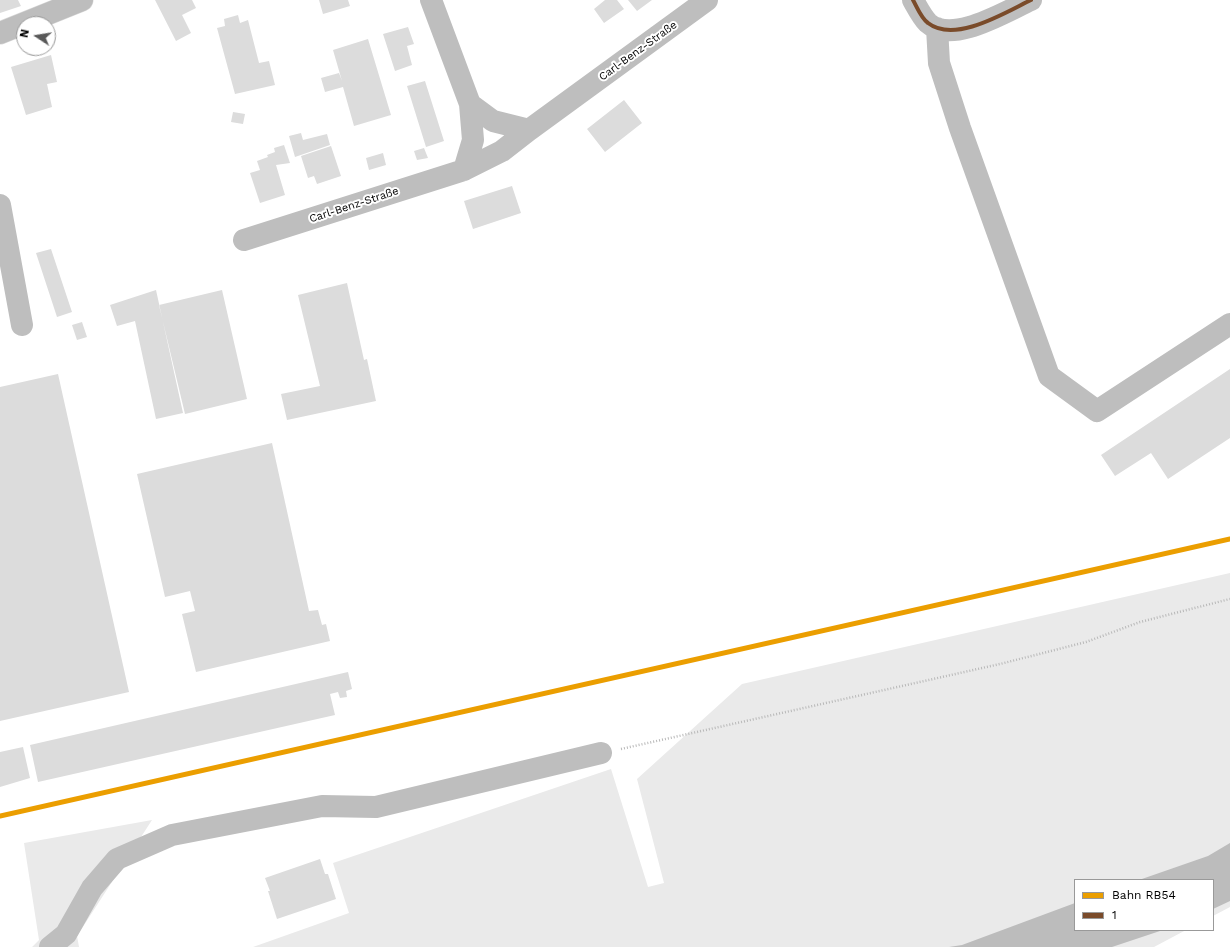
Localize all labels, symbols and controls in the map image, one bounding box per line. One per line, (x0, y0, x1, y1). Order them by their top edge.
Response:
north arrow (16, 16, 56, 56)
street label: Carl-Benz-Straße (596, 18, 680, 84)
text: N (18, 28, 32, 39)
street label: Carl-Benz-Straße (308, 184, 400, 226)
legend (1074, 879, 1214, 931)
text: Bahn RB54 (1112, 888, 1176, 902)
text: 1 (1112, 908, 1117, 922)

